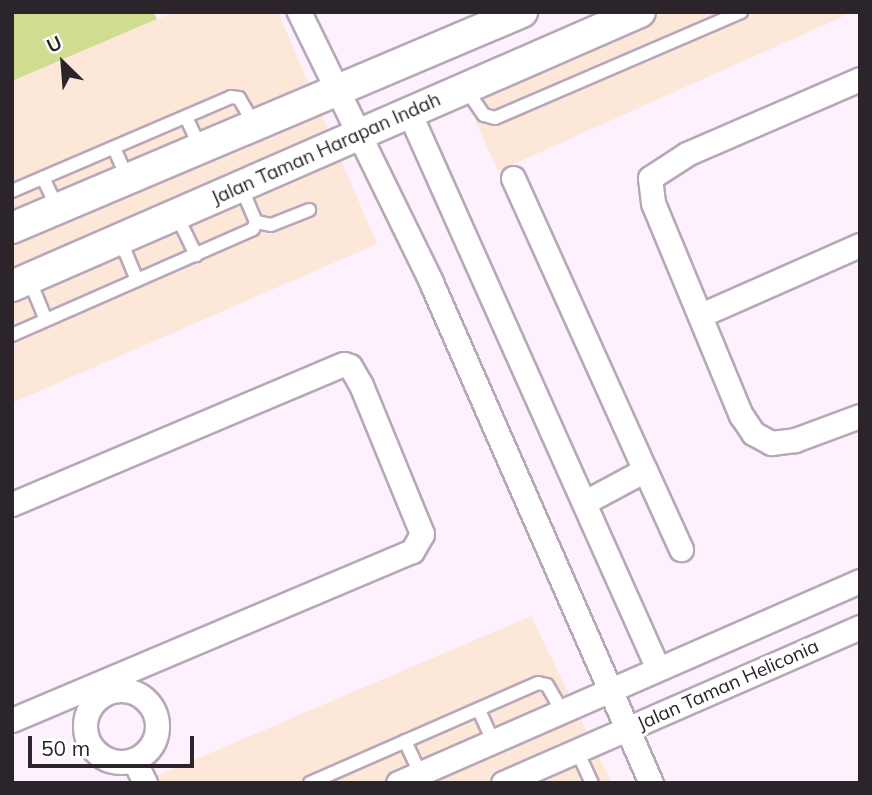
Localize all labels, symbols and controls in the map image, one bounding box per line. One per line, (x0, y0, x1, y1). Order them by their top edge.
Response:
north arrow (28, 28, 98, 98)
text: U (43, 30, 66, 58)
street label: Jalan Taman Harapan Indah (208, 88, 444, 210)
street label: Jalan Taman Heliconia (634, 635, 822, 735)
scale bar (32, 722, 198, 766)
text: 50 m (41, 735, 90, 761)

